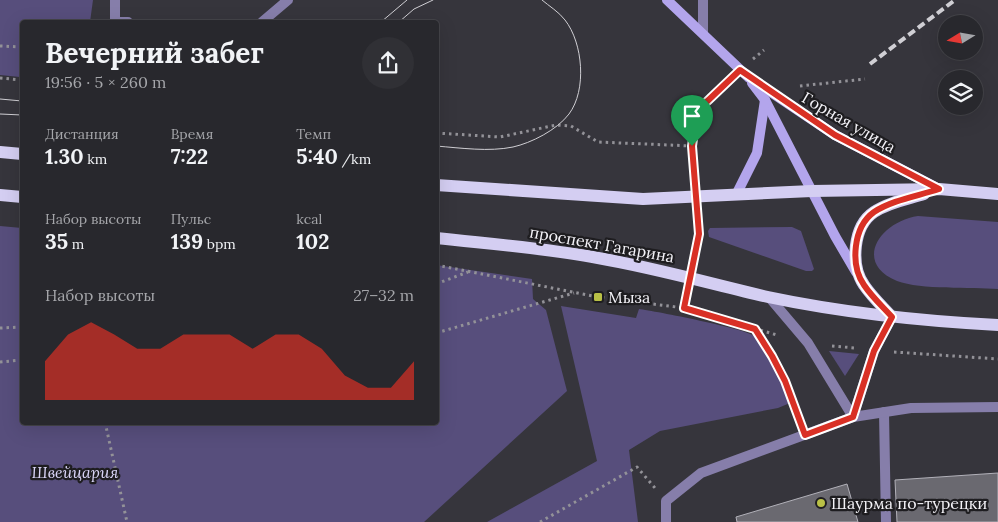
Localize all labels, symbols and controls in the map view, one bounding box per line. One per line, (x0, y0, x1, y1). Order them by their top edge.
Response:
north arrow (938, 15, 982, 60)
map controls (938, 15, 983, 115)
text: Вечерний забег (45, 35, 264, 71)
button: share (362, 37, 414, 89)
button: layers (938, 70, 983, 115)
text: 19:56 · 5 × 260 m (45, 72, 166, 92)
street label: Горная улица (799, 87, 899, 157)
pin (671, 95, 713, 146)
icon: arrive (678, 102, 706, 130)
text: Дистанция (45, 125, 119, 143)
text: Время (171, 125, 213, 143)
text: Темп (296, 125, 331, 143)
text: 1.30 (45, 143, 84, 170)
text: 7:22 (171, 143, 208, 170)
text: 5:40 (296, 143, 338, 170)
text: km (84, 150, 107, 168)
text: /km (338, 150, 371, 168)
text: Набор высоты (45, 210, 141, 228)
text: Пульс (171, 210, 211, 228)
text: kcal (296, 210, 322, 228)
street label: проспект Гагарина (528, 221, 676, 267)
text: 35 (45, 228, 68, 255)
text: 139 (171, 228, 203, 255)
text: 102 (296, 228, 329, 255)
text: m (68, 235, 84, 253)
text: bpm (203, 235, 236, 253)
text: Набор высоты (45, 285, 155, 305)
text: 27–32 m (353, 285, 414, 305)
place label: Мыза (608, 287, 650, 307)
marker: Мыза (592, 291, 604, 303)
park label: Швейцария (32, 462, 118, 482)
place label: Шаурма по-турецки (831, 493, 987, 513)
marker: Шаурма по-турецки (815, 497, 827, 509)

